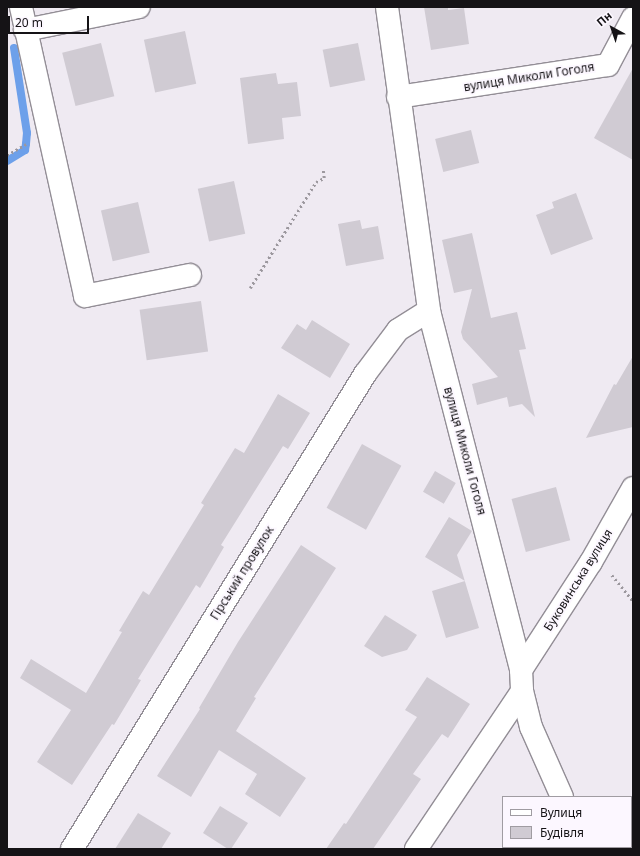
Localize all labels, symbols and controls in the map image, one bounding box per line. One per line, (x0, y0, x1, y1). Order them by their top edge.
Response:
scale bar (10, 8, 91, 34)
north arrow (592, 8, 632, 48)
text: Пн (593, 8, 615, 29)
text: 20 m (15, 14, 43, 31)
street label: вулиця Миколи Гоголя (463, 60, 595, 94)
street label: вулиця Миколи Гоголя (441, 385, 489, 517)
street label: Гірський провулок (207, 523, 277, 623)
street label: Буковинська вулиця (541, 526, 615, 634)
legend (502, 796, 632, 848)
text: Вулиця (540, 804, 582, 821)
text: Будівля (540, 824, 584, 841)

